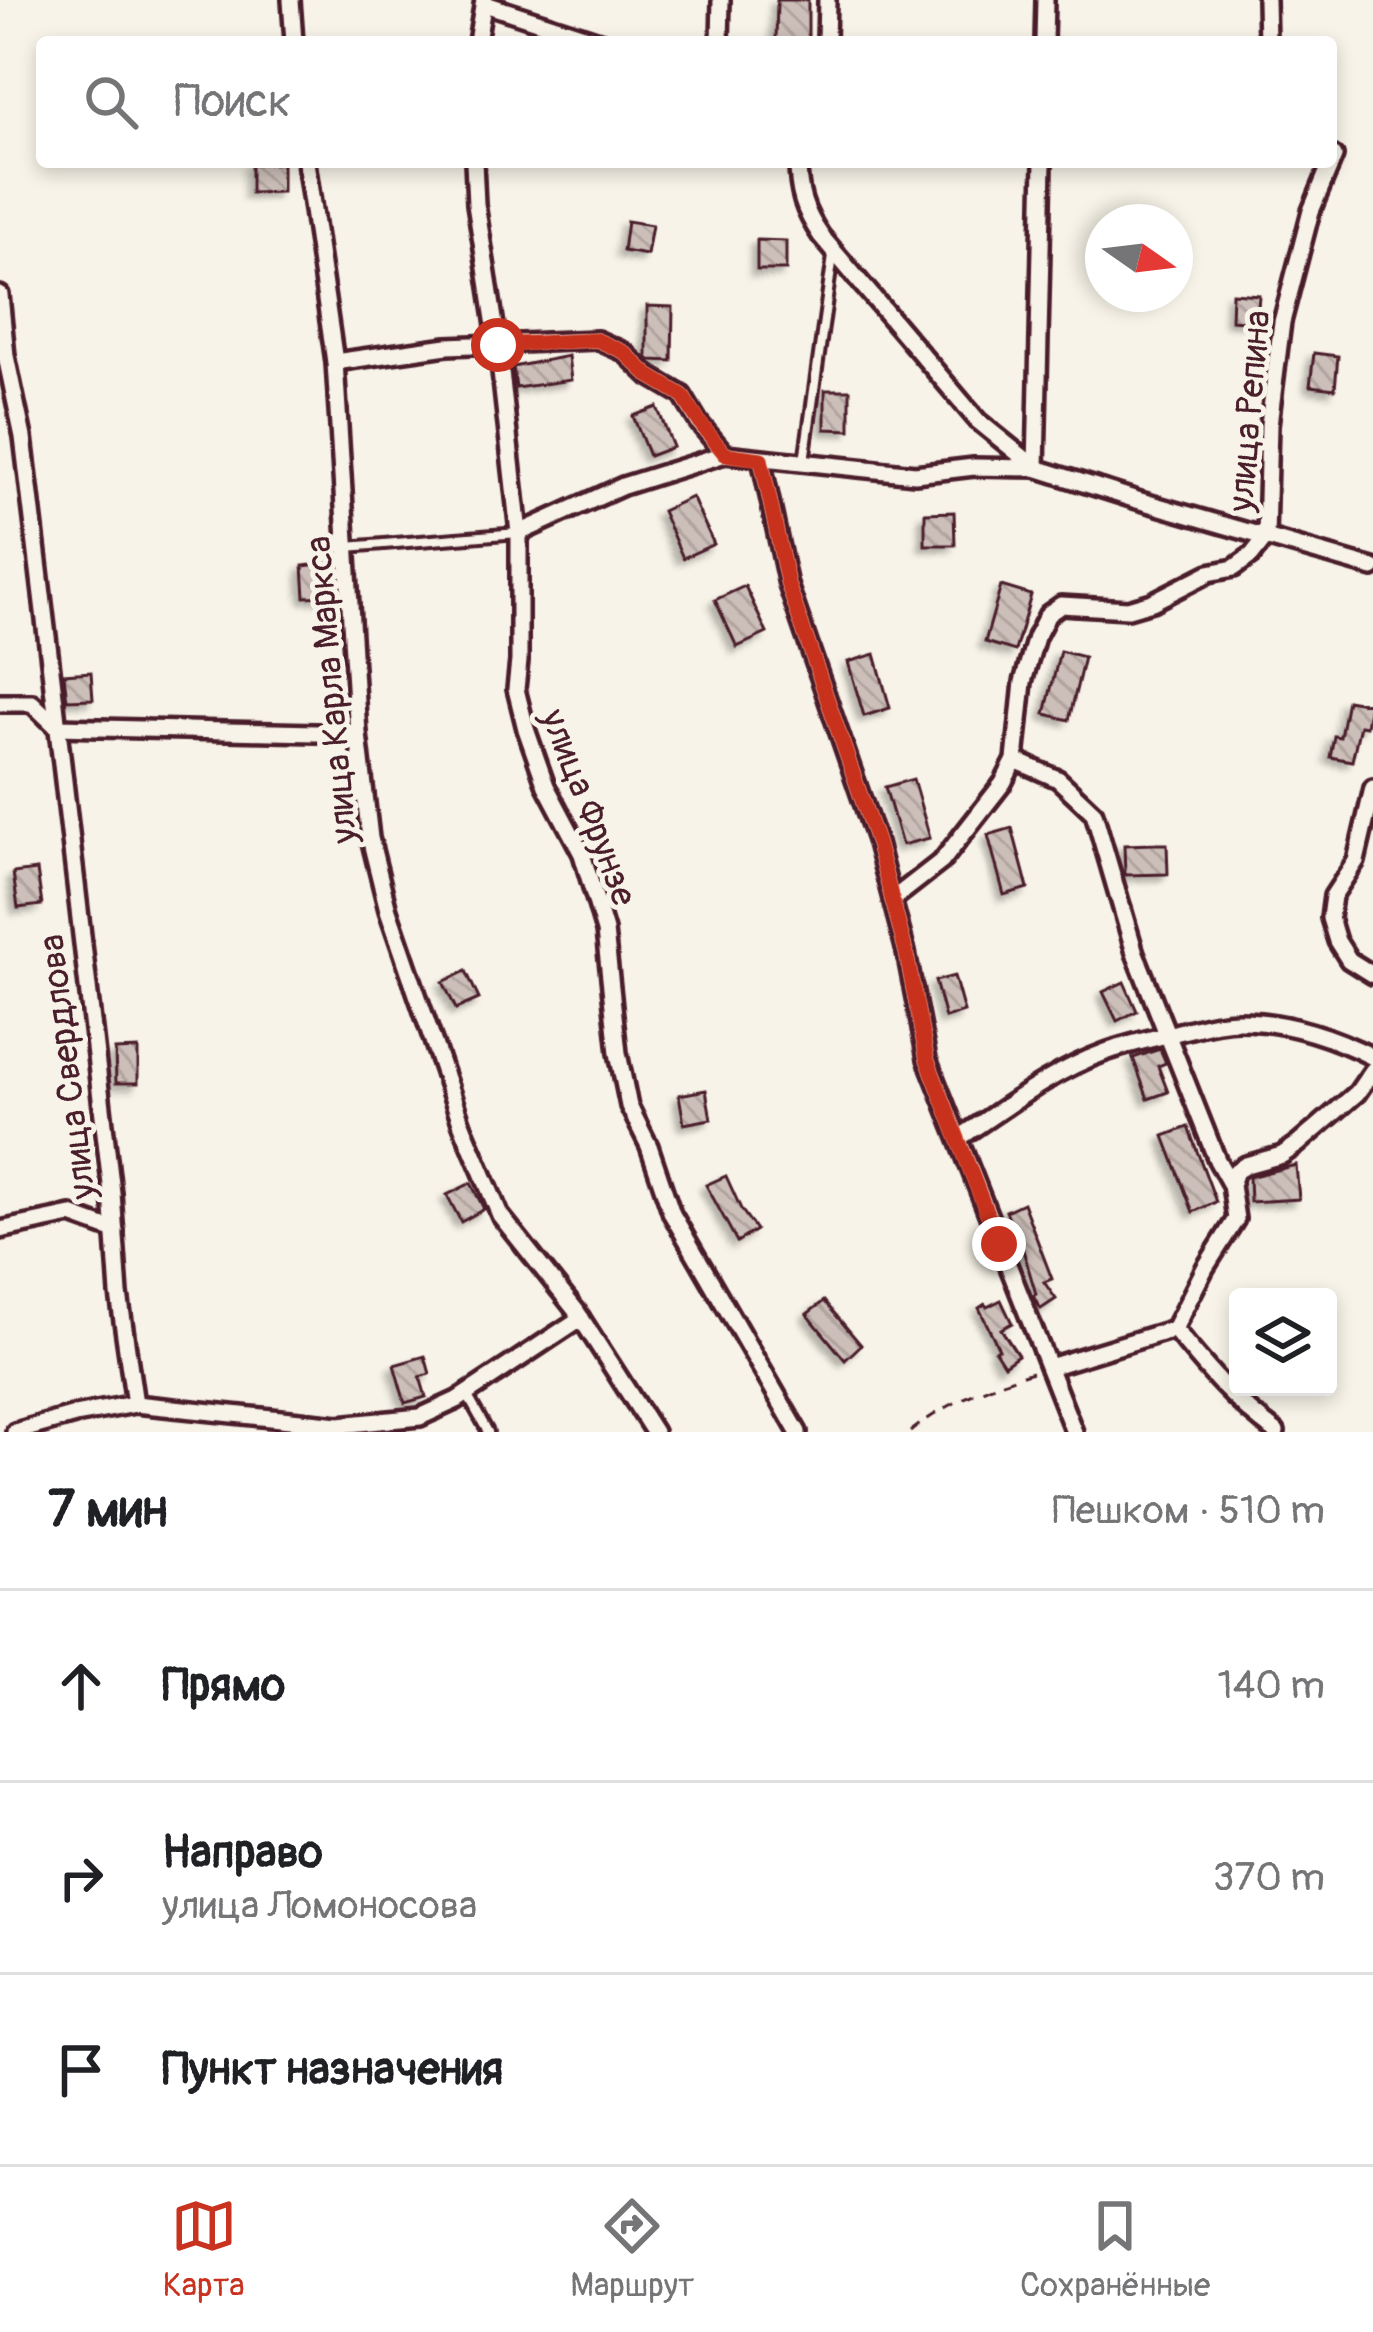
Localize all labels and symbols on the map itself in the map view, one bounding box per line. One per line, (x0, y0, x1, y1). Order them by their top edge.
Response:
north arrow (1085, 204, 1193, 312)
street label: улица Репина (1218, 308, 1281, 515)
route start (471, 318, 525, 372)
street label: улица Карла Маркса (296, 534, 367, 847)
street label: улица Фрунзе (530, 702, 647, 912)
street label: улица Свердлова (29, 932, 106, 1203)
route end (972, 1217, 1026, 1271)

